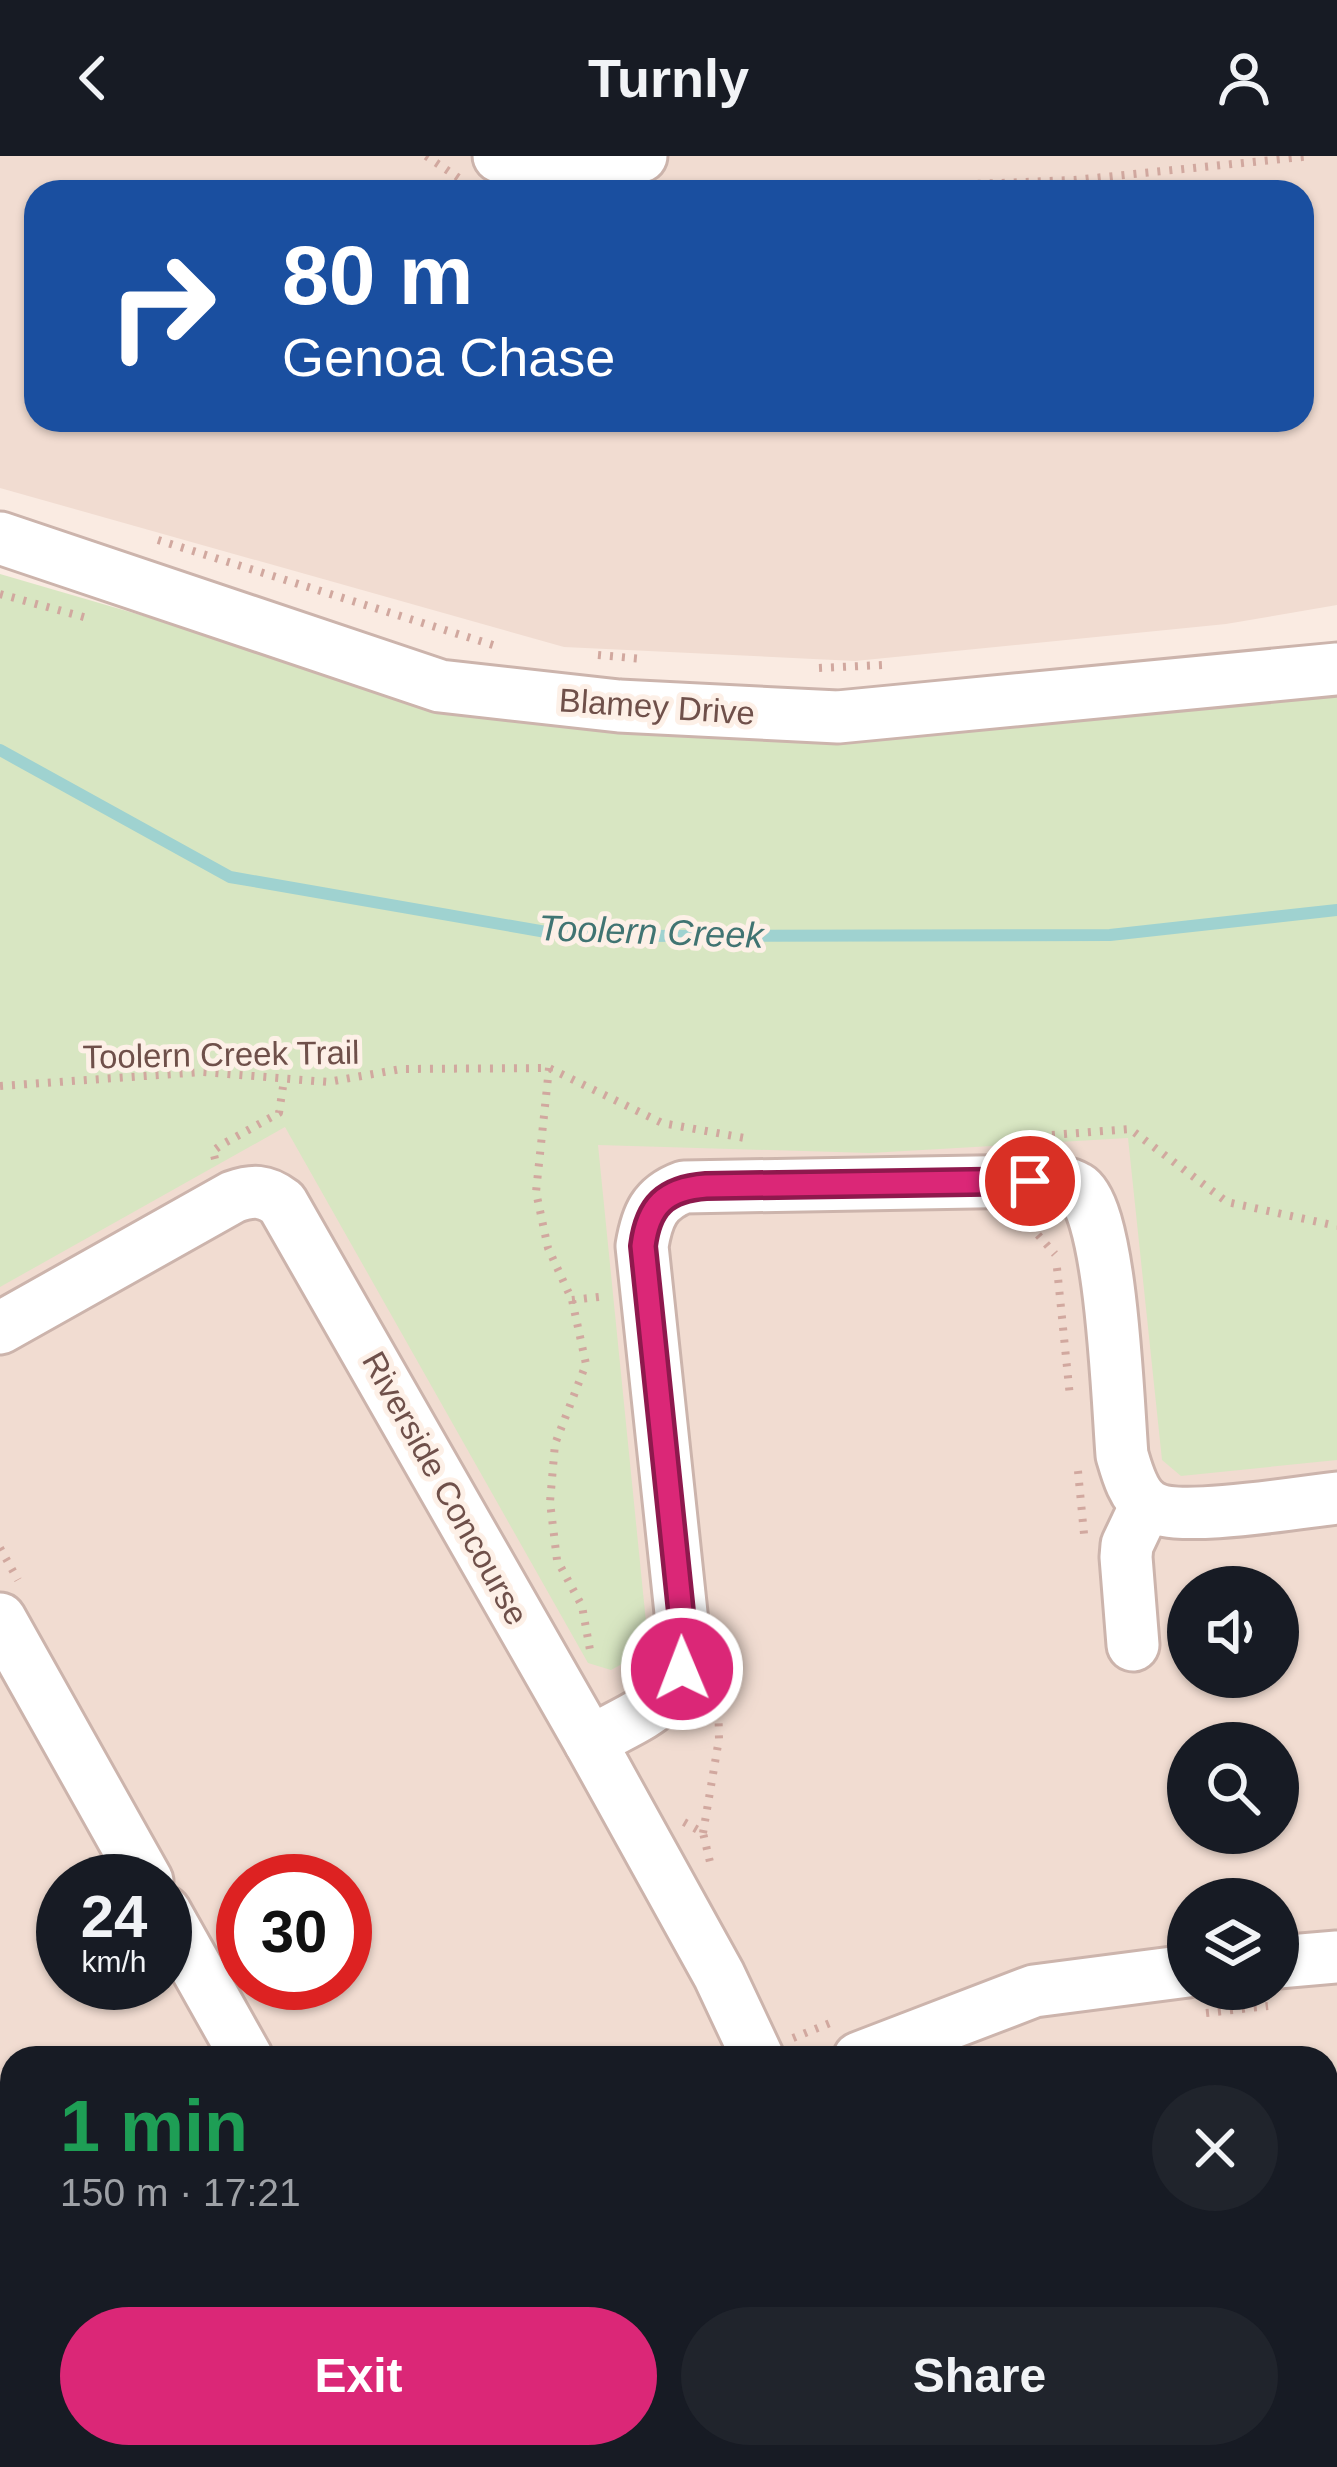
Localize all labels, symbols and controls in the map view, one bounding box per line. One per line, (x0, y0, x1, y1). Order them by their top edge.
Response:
icon: back (60, 45, 126, 111)
icon: person (1211, 45, 1277, 111)
text: Turnly (588, 48, 749, 108)
icon: right (84, 228, 240, 384)
text: 80 m (282, 228, 473, 322)
text: Genoa Chase (282, 327, 615, 387)
street label: Blamey Drive (558, 681, 756, 732)
water label: Toolern Creek (538, 907, 766, 956)
street label: Toolern Creek Trail (82, 1034, 360, 1075)
pin (979, 1130, 1081, 1232)
icon: arrive (997, 1148, 1063, 1214)
street label: Riverside Concourse (355, 1345, 536, 1631)
map controls (1167, 1566, 1299, 2010)
button: sound (1167, 1566, 1299, 1698)
position arrow (619, 1606, 745, 1732)
button: search (1167, 1722, 1299, 1854)
speed limit sign: 30 (216, 1854, 372, 2010)
button: layers (1167, 1878, 1299, 2010)
text: 24 (81, 1883, 147, 1950)
text: km/h (81, 1945, 147, 1978)
button: close (1152, 2085, 1278, 2211)
text: 1 min (60, 2086, 248, 2166)
text: 150 m · 17:21 (60, 2171, 301, 2214)
button: Exit (60, 2307, 657, 2445)
button: Share (681, 2307, 1278, 2445)

